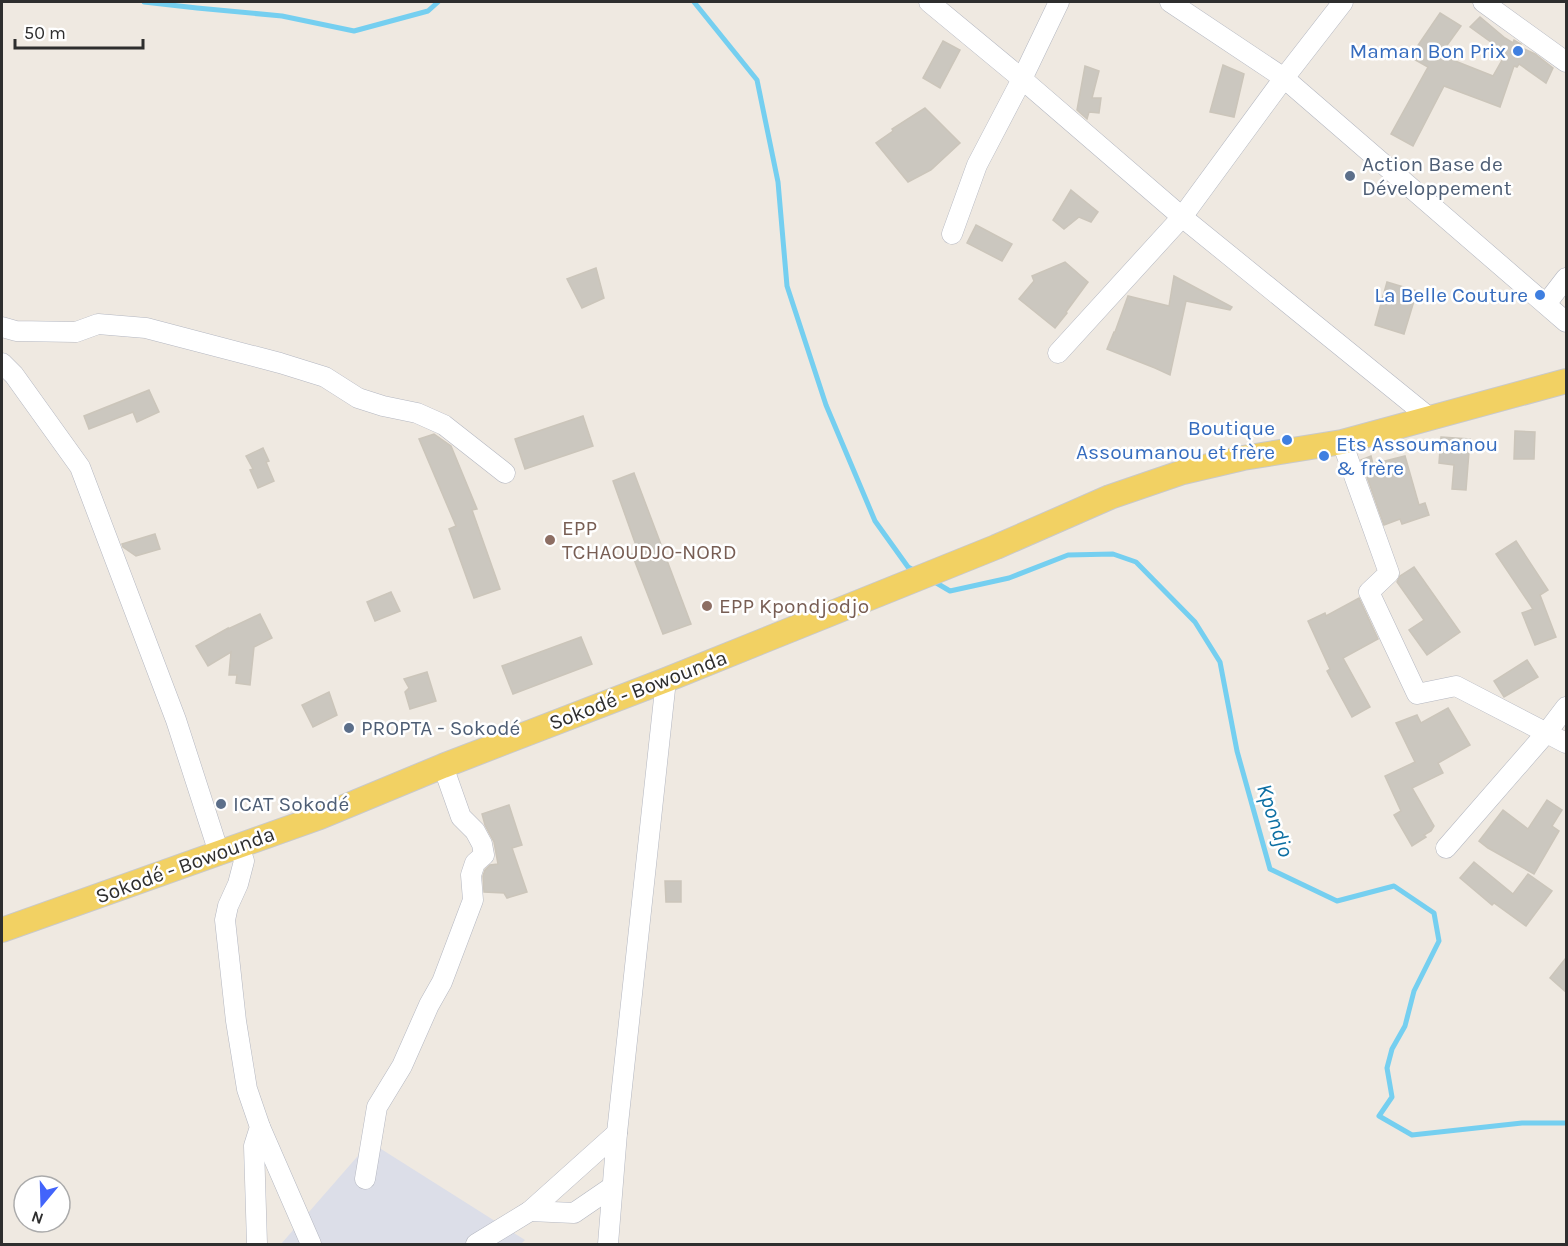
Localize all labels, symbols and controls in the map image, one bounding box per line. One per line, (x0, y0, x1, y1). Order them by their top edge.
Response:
scale bar (15, 12, 142, 50)
text: 50 m (24, 22, 66, 44)
place label: Maman Bon Prix (1349, 39, 1506, 63)
marker: Maman Bon Prix (1511, 44, 1525, 58)
place label: Action Base de Développement (1362, 152, 1512, 200)
marker: Action Base de Développement (1343, 169, 1357, 183)
place label: La Belle Couture (1374, 283, 1528, 307)
marker: La Belle Couture (1533, 288, 1547, 302)
place label: Boutique Assoumanou et frère (1076, 416, 1275, 464)
place label: Ets Assoumanou & frère (1336, 432, 1498, 480)
marker: Boutique Assoumanou et frère (1280, 433, 1294, 447)
marker: Ets Assoumanou & frère (1317, 449, 1331, 463)
place label: EPP TCHAOUDJO-NORD (562, 516, 737, 564)
marker: EPP TCHAOUDJO-NORD (543, 533, 557, 547)
place label: EPP Kpondjodjo (719, 594, 869, 618)
marker: EPP Kpondjodjo (700, 599, 714, 613)
street label: Sokodé - Bowounda (546, 645, 730, 735)
place label: PROPTA - Sokodé (361, 716, 520, 740)
marker: PROPTA - Sokodé (342, 721, 356, 735)
water label: Kpondjo (1251, 780, 1299, 860)
place label: ICAT Sokodé (233, 792, 349, 816)
marker: ICAT Sokodé (214, 797, 228, 811)
street label: Sokodé - Bowounda (92, 821, 278, 909)
north arrow (12, 1174, 72, 1234)
text: N (29, 1207, 46, 1229)

